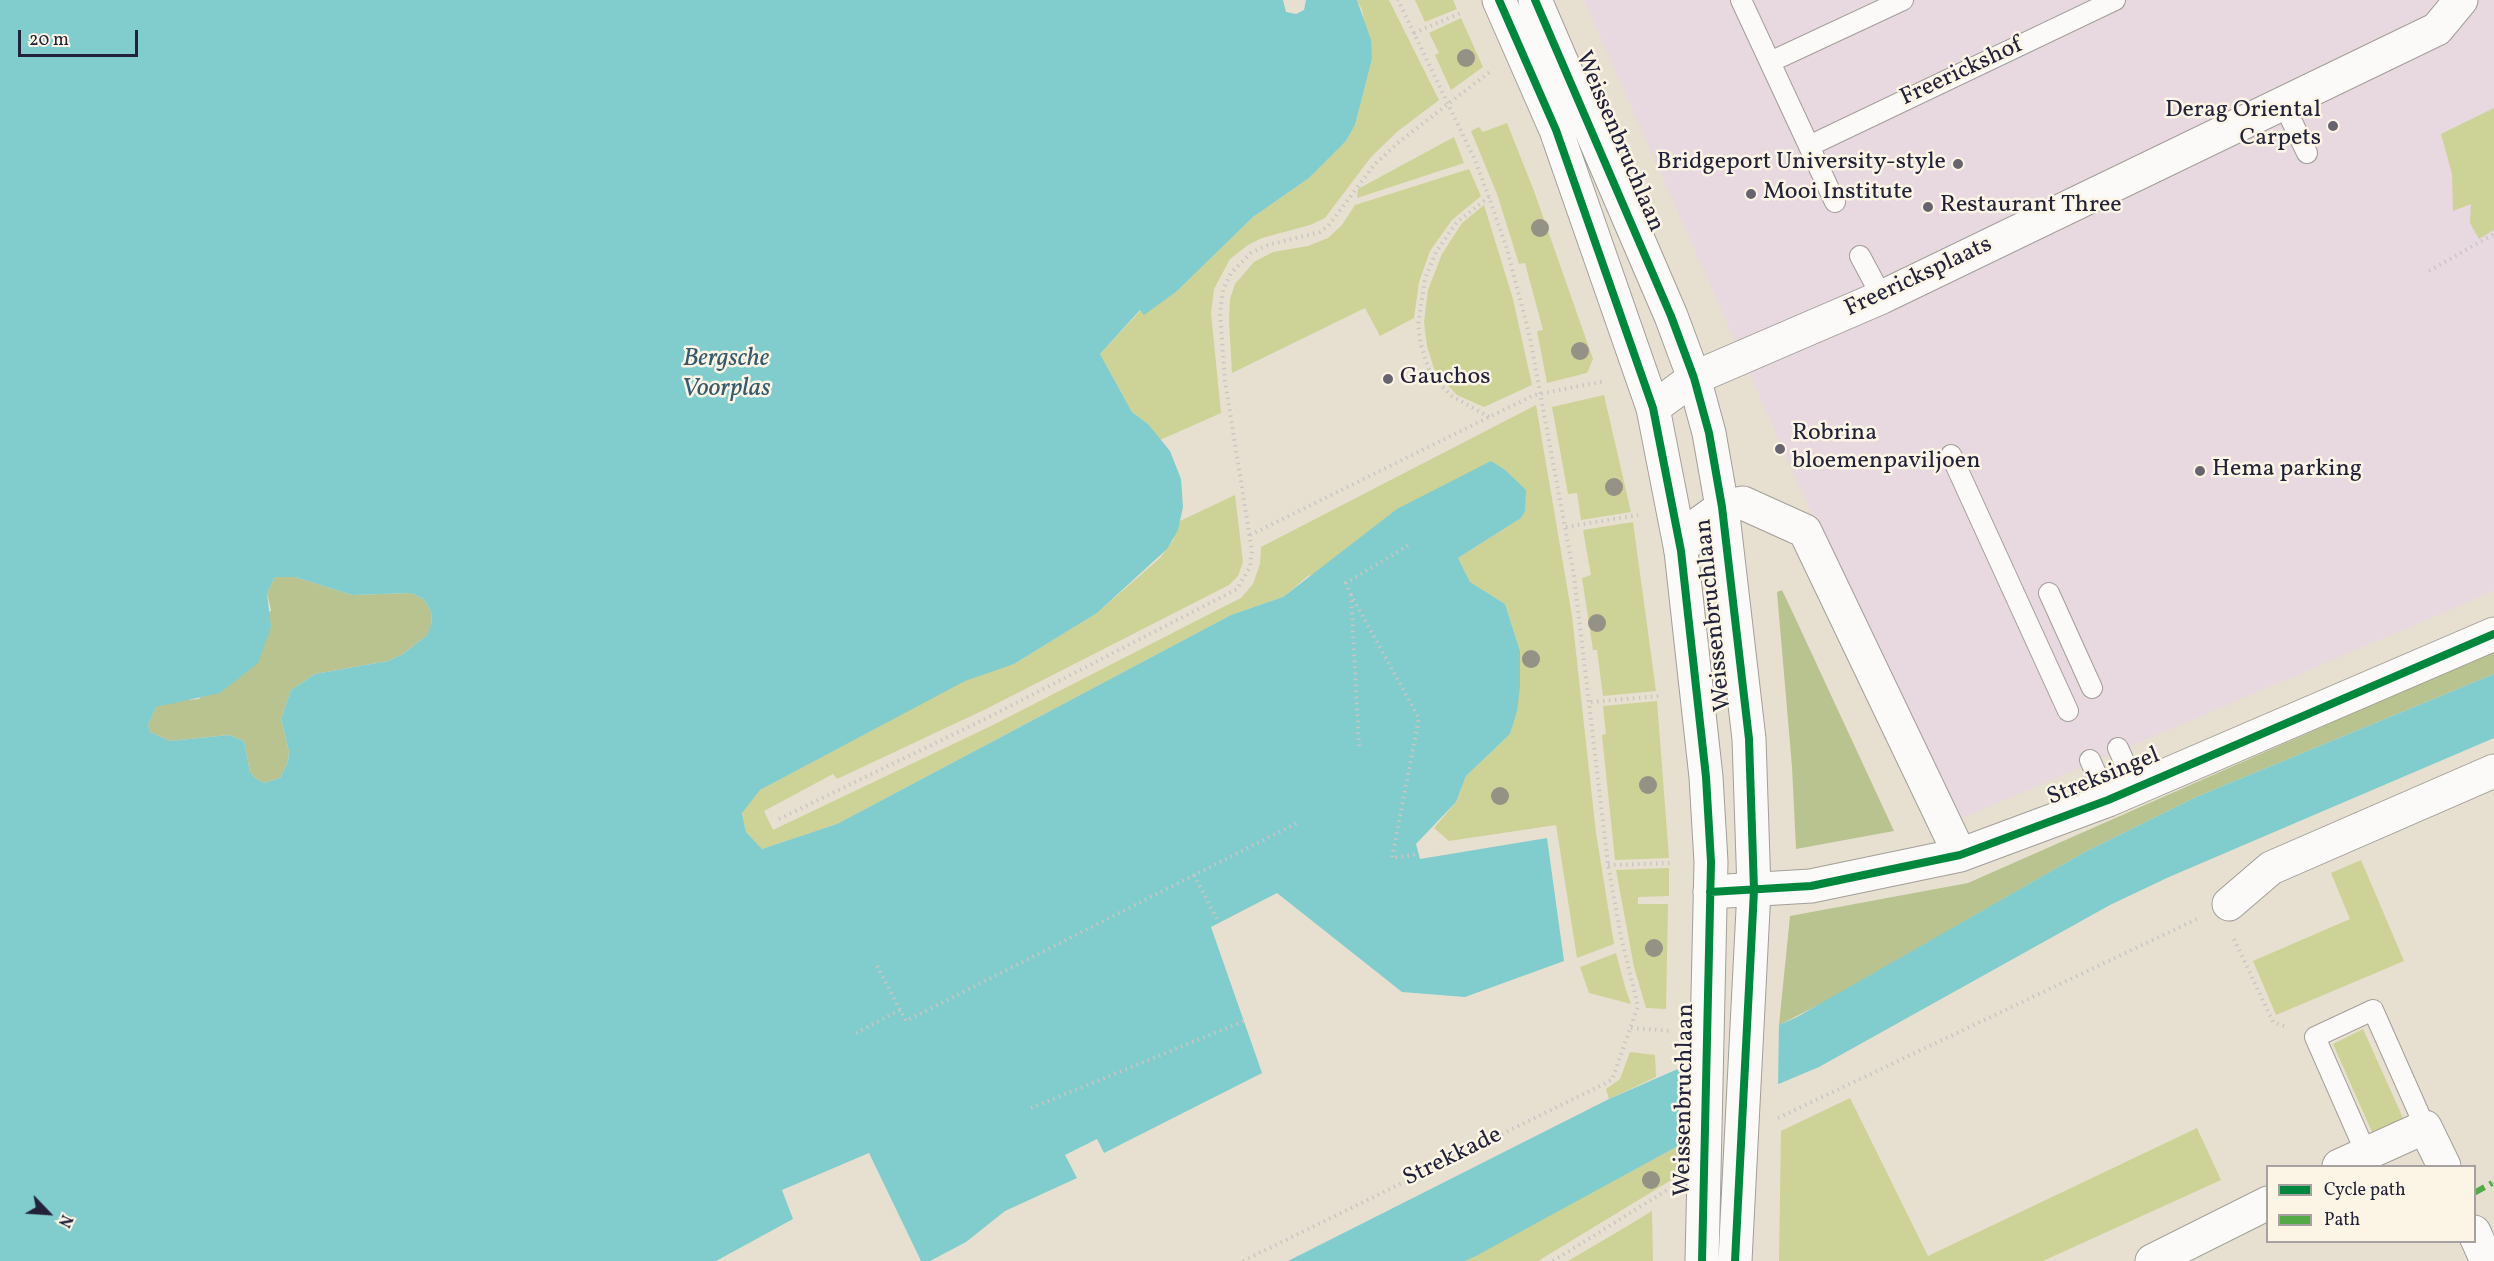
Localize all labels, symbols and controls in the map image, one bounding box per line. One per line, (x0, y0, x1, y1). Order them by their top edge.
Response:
scale bar (21, 18, 141, 56)
text: 20 m (29, 28, 69, 53)
street label: Freerickshof (1896, 32, 2028, 114)
street label: Weissenbruchlaan (1567, 47, 1669, 237)
place label: Derag Oriental Carpets (2165, 98, 2321, 154)
marker: Derag Oriental Carpets (2326, 119, 2340, 133)
place label: Bridgeport University-style (1657, 150, 1946, 178)
marker: Bridgeport University-style (1951, 157, 1965, 171)
place label: Mooi Institute (1763, 180, 1913, 208)
marker: Mooi Institute (1744, 187, 1758, 201)
place label: Restaurant Three (1940, 193, 2122, 221)
marker: Restaurant Three (1921, 200, 1935, 214)
street label: Freericksplaats (1841, 231, 1997, 325)
water label: Bergsche Voorplas (681, 344, 771, 406)
place label: Gauchos (1400, 365, 1491, 393)
marker: Gauchos (1381, 372, 1395, 386)
place label: Robrina bloemenpaviljoen (1792, 421, 1980, 477)
marker: Robrina bloemenpaviljoen (1773, 442, 1787, 456)
place label: Hema parking (2212, 457, 2362, 485)
marker: Hema parking (2193, 464, 2207, 478)
street label: Weissenbruchlaan (1691, 517, 1739, 713)
street label: Streksingel (2044, 742, 2164, 814)
street label: Weissenbruchlaan (1670, 1003, 1702, 1197)
street label: Strekkade (1399, 1122, 1507, 1194)
legend (2266, 1165, 2476, 1243)
text: Cycle path (2324, 1178, 2406, 1203)
north arrow (18, 1183, 78, 1243)
text: Path (2324, 1208, 2360, 1233)
text: N (52, 1211, 77, 1231)

